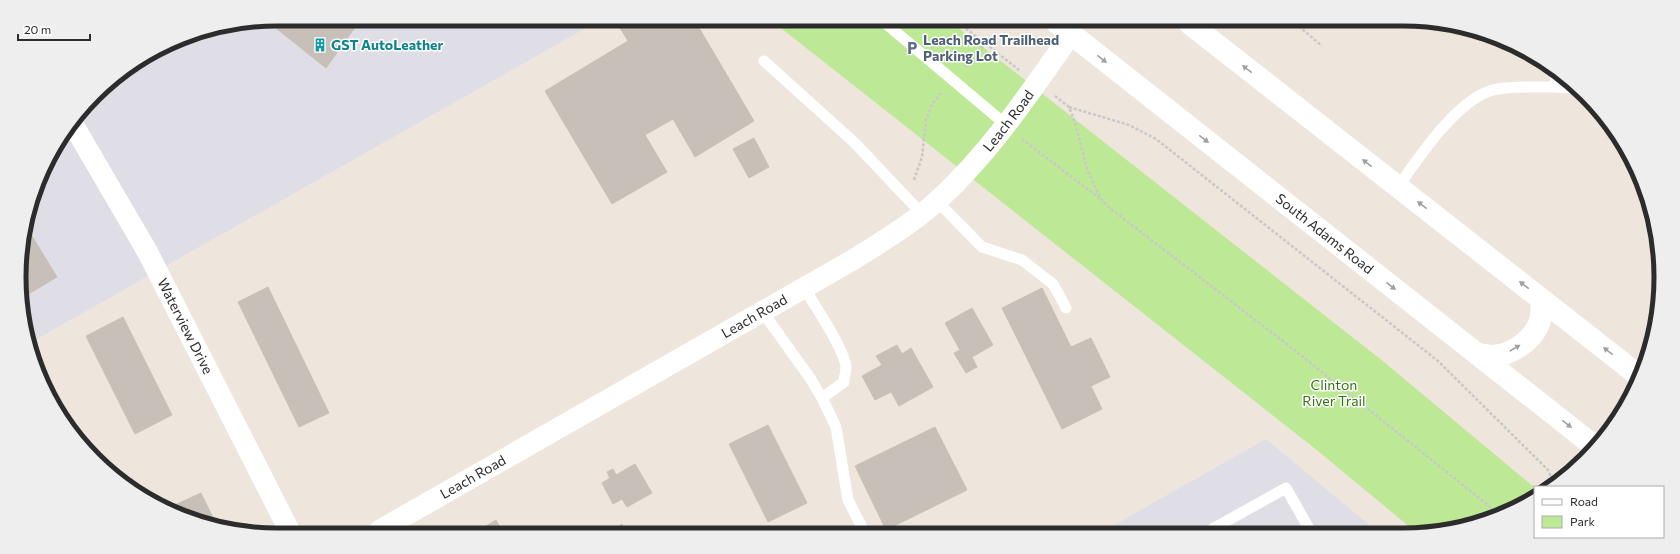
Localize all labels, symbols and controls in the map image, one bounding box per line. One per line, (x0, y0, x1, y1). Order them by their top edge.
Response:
scale bar (18, 16, 90, 42)
text: 20 m (24, 22, 51, 36)
place label: Leach Road Trailhead Parking Lot (923, 31, 1059, 64)
place label: GST AutoLeather (331, 36, 443, 53)
building icon: GST AutoLeather (312, 37, 328, 53)
parking icon: Leach Road Trailhead Parking Lot (904, 40, 920, 56)
one-way arrow (1096, 54, 1107, 63)
one-way arrow (1242, 64, 1253, 73)
street label: Leach Road (979, 86, 1037, 155)
one-way arrow (1199, 135, 1210, 143)
one-way arrow (1362, 158, 1373, 167)
street label: South Adams Road (1273, 190, 1377, 277)
one-way arrow (1417, 201, 1428, 210)
street label: Waterview Drive (154, 275, 217, 377)
one-way arrow (1519, 281, 1530, 290)
one-way arrow (1386, 282, 1397, 290)
street label: Leach Road (718, 290, 790, 341)
one-way arrow (1509, 345, 1521, 352)
one-way arrow (1602, 346, 1613, 355)
park label: Clinton River Trail (1302, 376, 1366, 409)
one-way arrow (1561, 420, 1572, 429)
street label: Leach Road (437, 451, 509, 502)
legend (1534, 486, 1664, 538)
text: Road (1570, 494, 1598, 508)
text: Park (1570, 514, 1596, 528)

